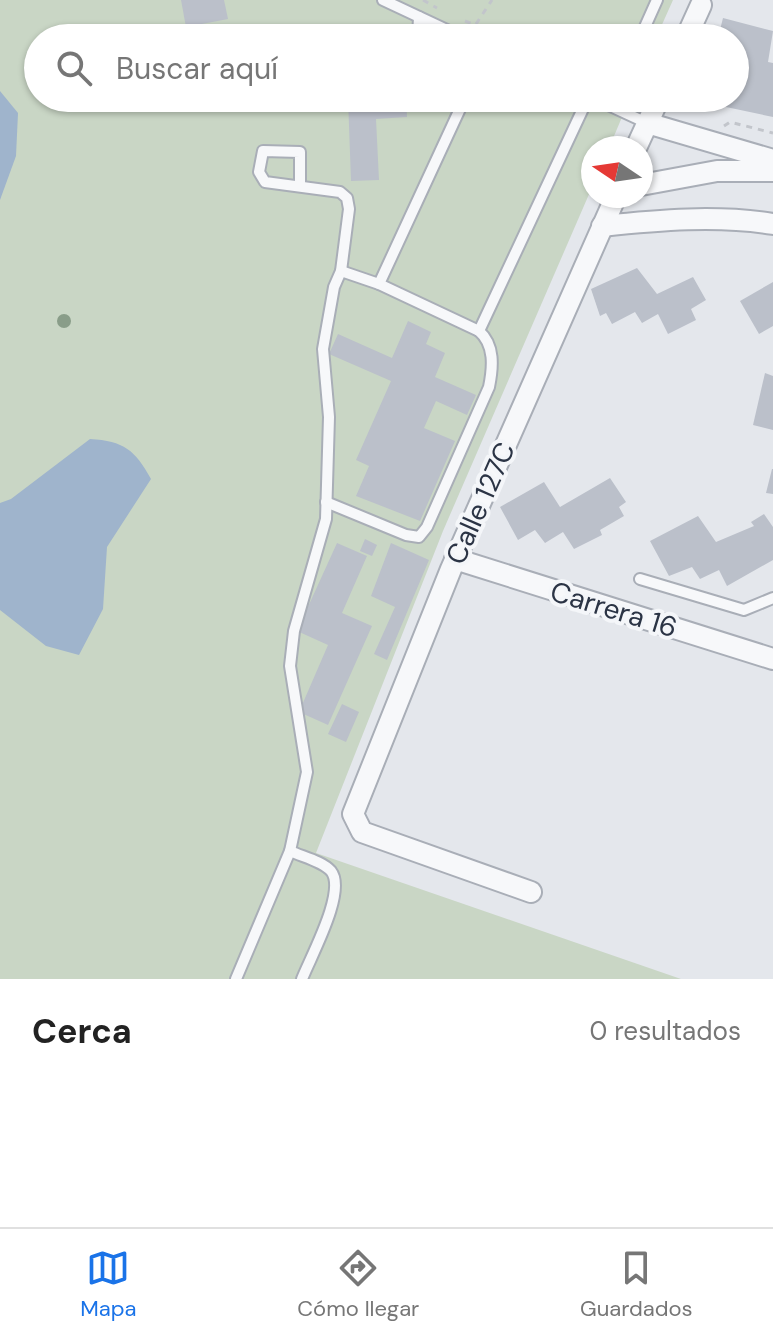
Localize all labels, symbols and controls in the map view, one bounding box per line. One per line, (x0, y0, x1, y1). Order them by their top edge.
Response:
search box (24, 24, 749, 112)
icon: search (52, 46, 96, 90)
text: Buscar aquí (116, 49, 278, 88)
north arrow (581, 136, 653, 208)
street label: Calle 127C (437, 436, 524, 570)
street label: Carrera 16 (546, 573, 682, 646)
text: Cerca (32, 1009, 132, 1054)
text: 0 resultados (590, 1014, 741, 1048)
tab: Mapa (80, 1246, 137, 1323)
tab: Cómo llegar (297, 1246, 419, 1323)
tab: Guardados (580, 1246, 693, 1323)

